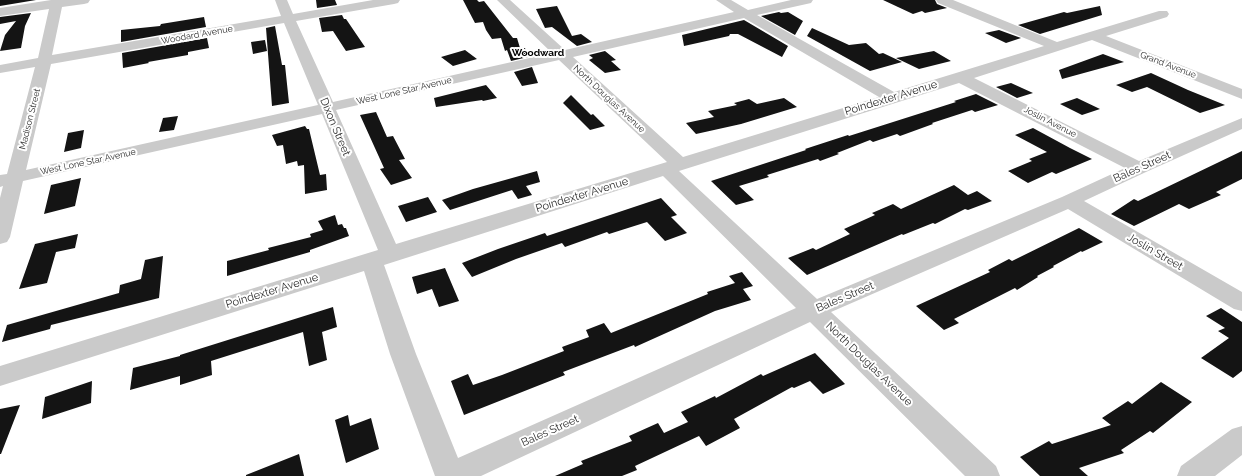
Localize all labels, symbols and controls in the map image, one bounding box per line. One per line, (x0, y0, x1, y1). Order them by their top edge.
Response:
street label: Woodard Avenue (160, 23, 234, 47)
district label: Woodward (512, 47, 564, 59)
street label: Grand Avenue (1138, 49, 1198, 81)
street label: North Douglas Avenue (571, 63, 647, 135)
street label: West Lone Star Avenue (355, 75, 453, 107)
street label: Poindexter Avenue (843, 78, 939, 118)
street label: Madison Street (17, 87, 43, 151)
street label: Dixon Street (317, 96, 353, 158)
street label: Joslin Avenue (1022, 104, 1078, 140)
street label: West Lone Star Avenue (39, 147, 137, 177)
street label: Bales Street (1111, 148, 1173, 186)
street label: Poindexter Avenue (534, 175, 630, 215)
street label: Joslin Street (1125, 231, 1185, 273)
street label: Poindexter Avenue (224, 271, 320, 311)
street label: Bales Street (814, 279, 876, 315)
street label: North Douglas Avenue (823, 319, 915, 409)
street label: Bales Street (519, 412, 581, 450)

